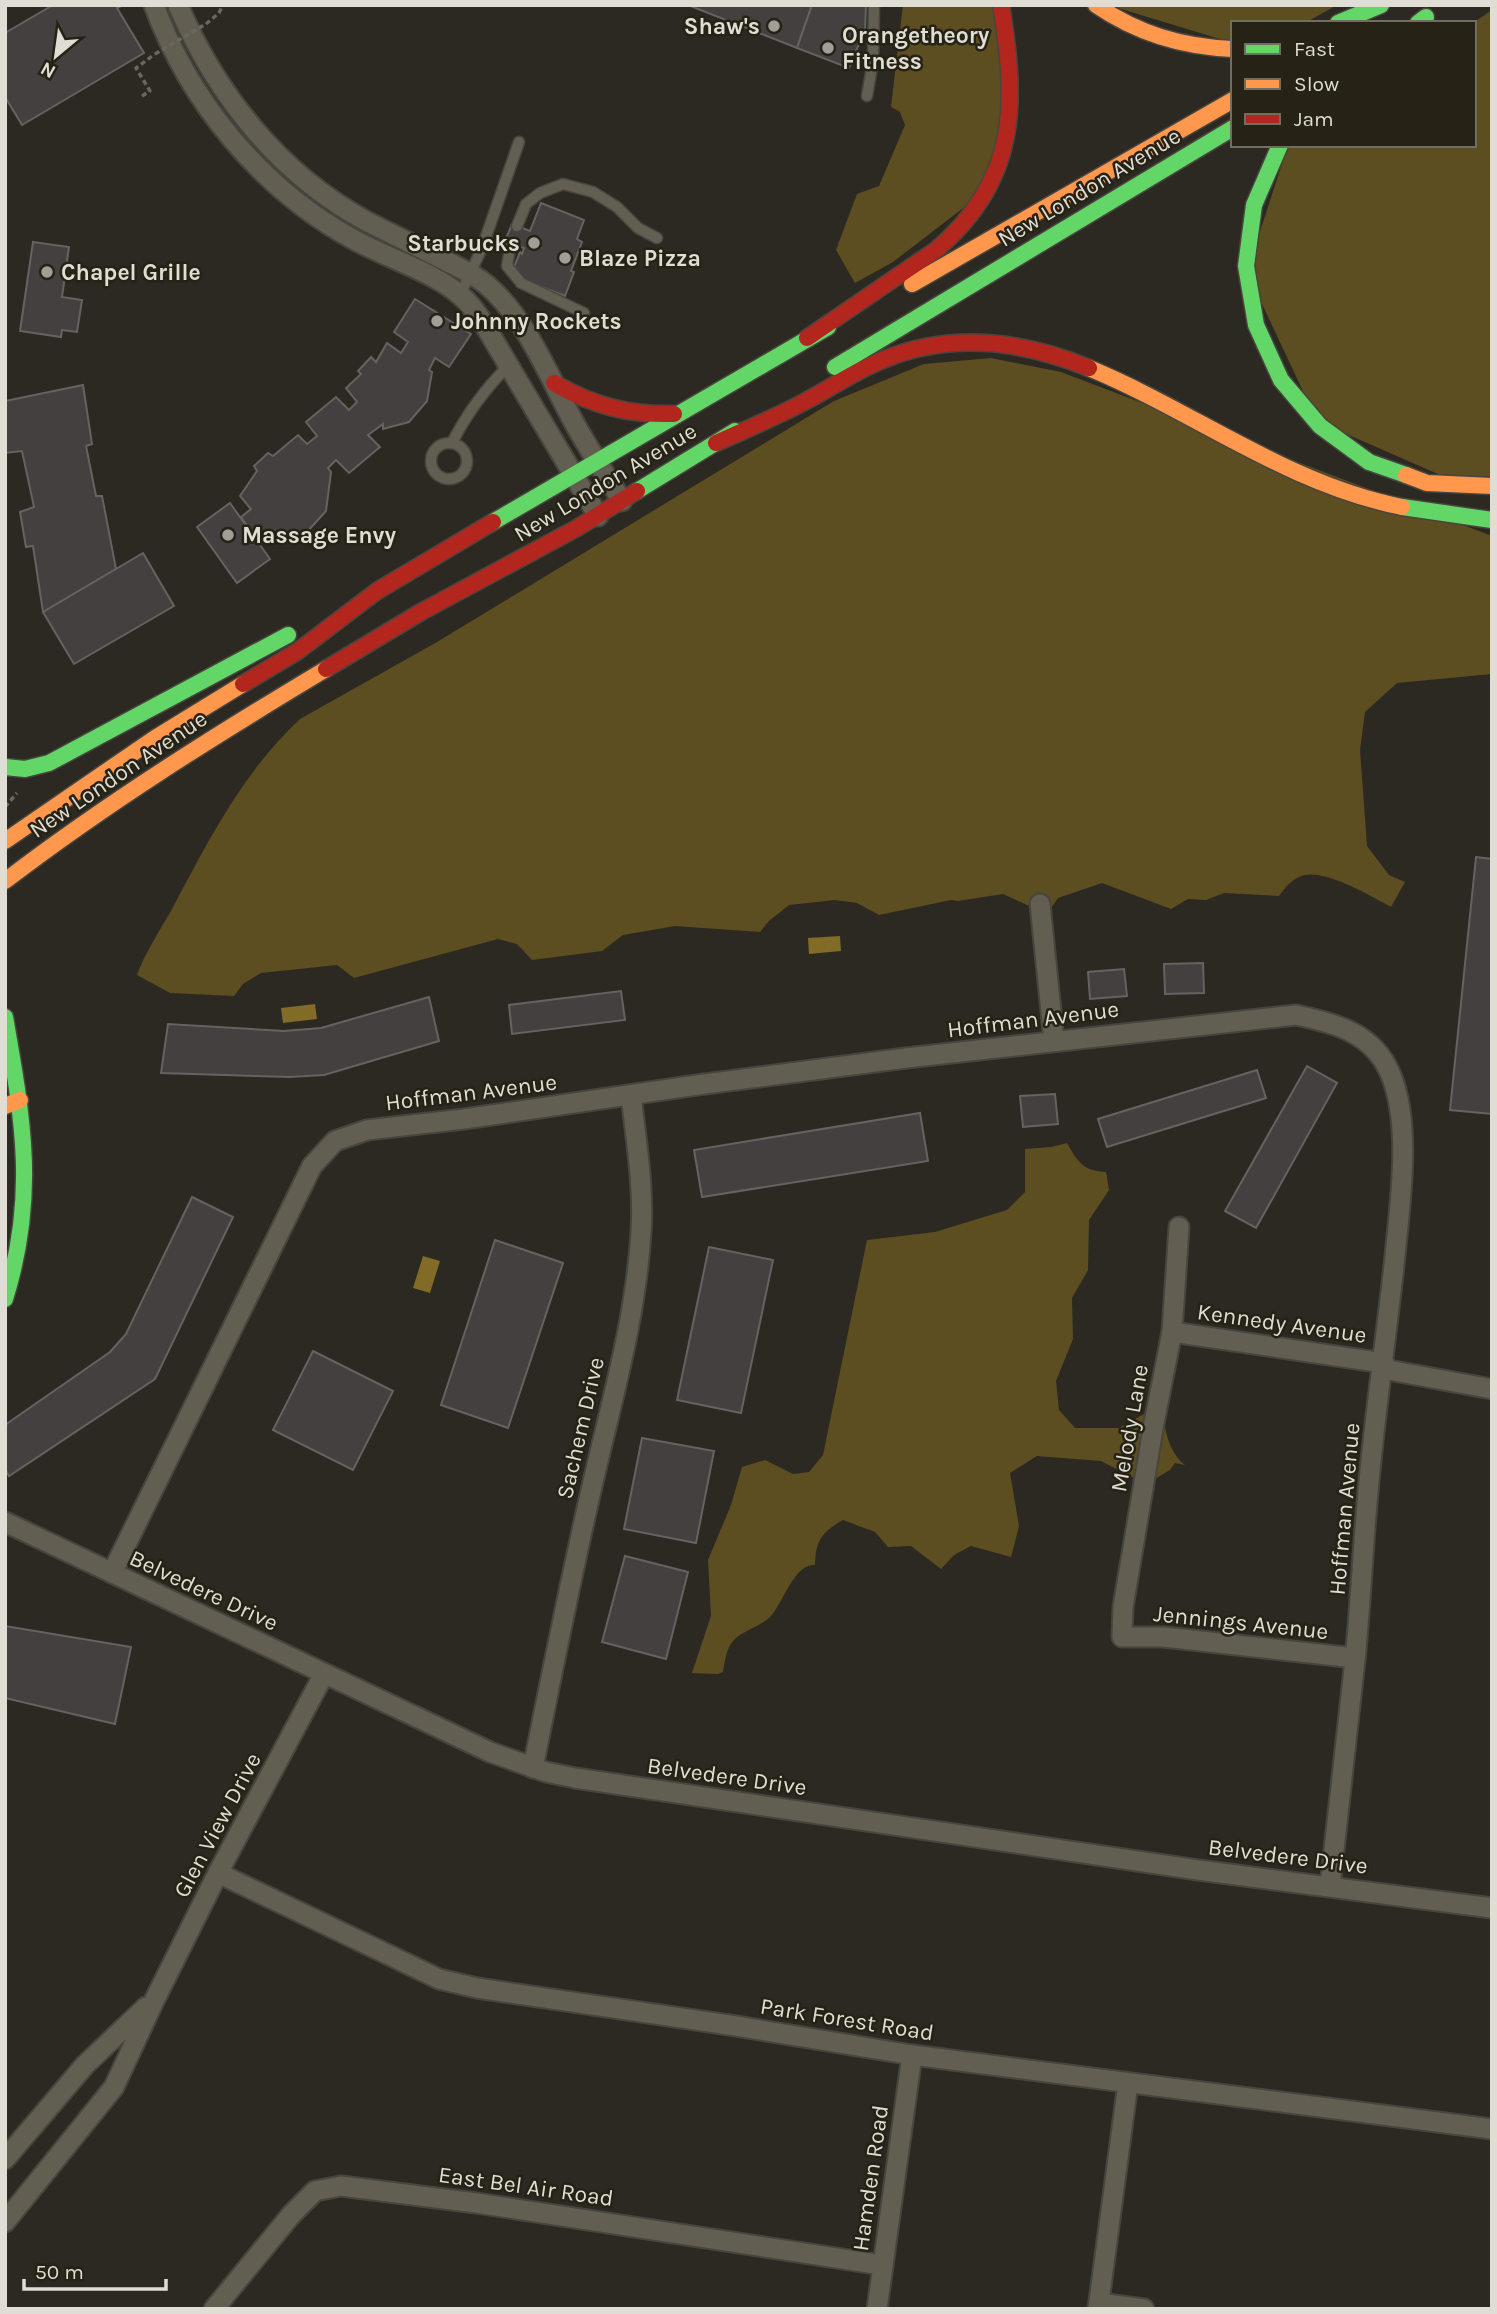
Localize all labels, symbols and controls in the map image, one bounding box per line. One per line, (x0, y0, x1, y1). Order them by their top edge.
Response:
place label: Shaw's (684, 13, 760, 40)
marker: Shaw's (766, 18, 782, 34)
north arrow (21, 21, 91, 91)
legend (1231, 21, 1476, 147)
place label: Orangetheory Fitness (842, 22, 990, 75)
text: Fast (1294, 37, 1335, 61)
marker: Orangetheory Fitness (820, 40, 836, 56)
text: N (37, 57, 60, 83)
text: Slow (1294, 72, 1339, 96)
text: Jam (1294, 107, 1334, 131)
street label: New London Avenue (993, 122, 1185, 253)
place label: Starbucks (407, 230, 520, 257)
marker: Starbucks (526, 235, 542, 251)
place label: Blaze Pizza (579, 245, 701, 272)
marker: Blaze Pizza (557, 250, 573, 266)
place label: Chapel Grille (61, 259, 201, 286)
marker: Chapel Grille (39, 264, 55, 280)
place label: Johnny Rockets (451, 308, 622, 335)
marker: Johnny Rockets (429, 313, 445, 329)
street label: New London Avenue (509, 417, 701, 548)
place label: Massage Envy (242, 522, 396, 549)
marker: Massage Envy (220, 527, 236, 543)
street label: New London Avenue (24, 705, 212, 844)
street label: Hoffman Avenue (946, 996, 1121, 1043)
street label: Hoffman Avenue (384, 1069, 559, 1116)
street label: Kennedy Avenue (1195, 1298, 1368, 1349)
street label: Sachem Drive (551, 1355, 610, 1502)
street label: Melody Lane (1105, 1362, 1154, 1494)
street label: Hoffman Avenue (1324, 1422, 1365, 1596)
street label: Belvedere Drive (125, 1544, 282, 1637)
street label: Jennings Avenue (1152, 1600, 1330, 1645)
street label: Glen View Drive (168, 1748, 267, 1902)
street label: Belvedere Drive (646, 1752, 808, 1801)
street label: Belvedere Drive (1207, 1833, 1369, 1880)
street label: Park Forest Road (758, 1992, 936, 2047)
street label: Hamden Road (847, 2103, 894, 2253)
street label: East Bel Air Road (437, 2161, 615, 2212)
scale bar (24, 2248, 166, 2292)
text: 50 m (35, 2260, 84, 2284)

